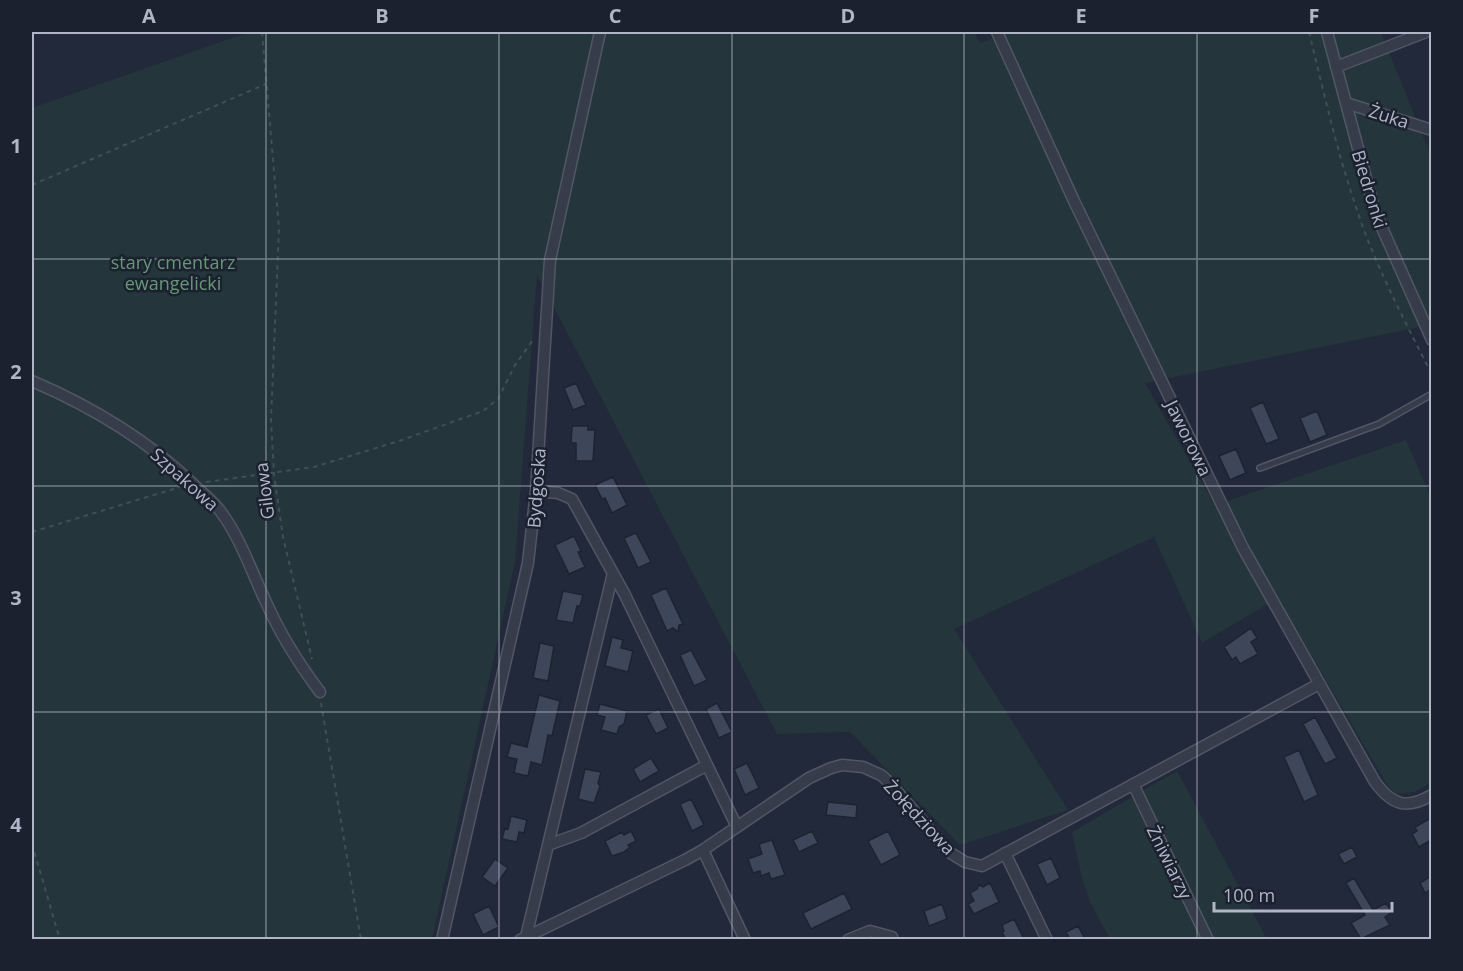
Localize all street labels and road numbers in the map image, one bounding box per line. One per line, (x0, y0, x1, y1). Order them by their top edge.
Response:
street label: Żuka (1366, 98, 1412, 134)
street label: Biedronki (1347, 147, 1393, 231)
street label: Jaworowa (1159, 394, 1218, 480)
street label: Szpakowa (146, 442, 224, 516)
street label: Bydgoska (521, 447, 551, 529)
street label: Gilowa (249, 461, 279, 521)
street label: Żołędziowa (879, 774, 961, 860)
street label: Żniwiarzy (1142, 821, 1199, 904)

